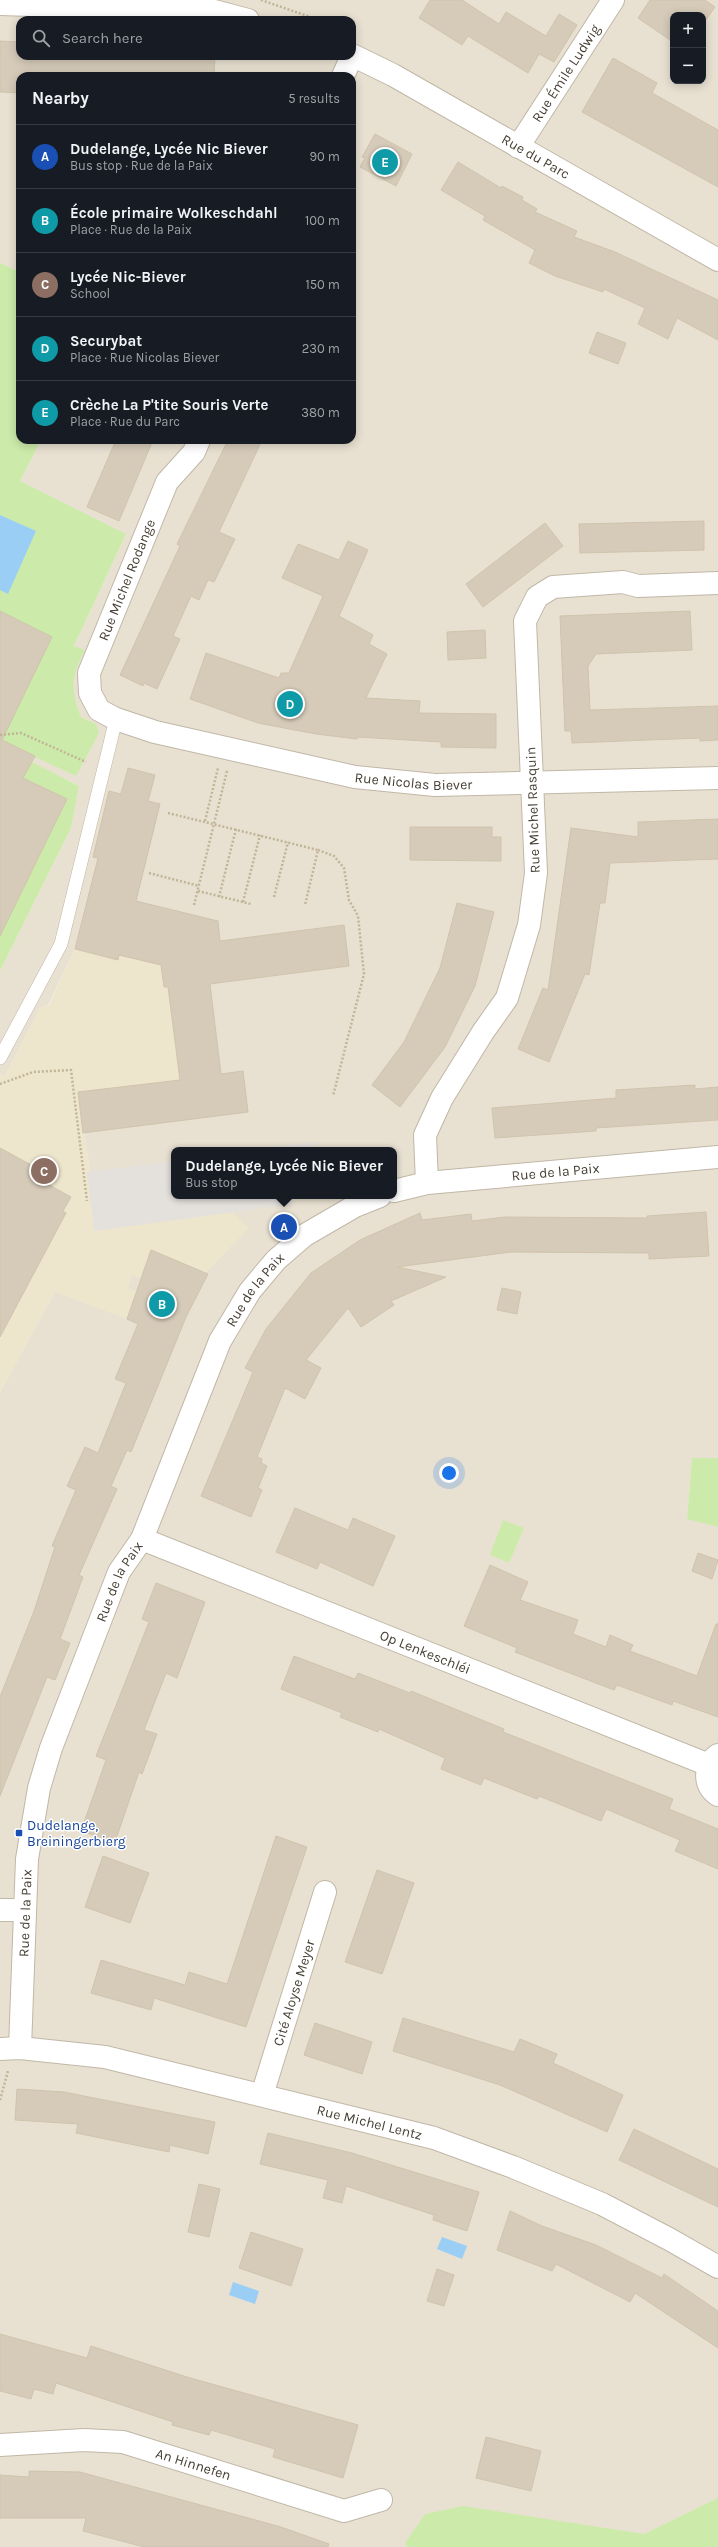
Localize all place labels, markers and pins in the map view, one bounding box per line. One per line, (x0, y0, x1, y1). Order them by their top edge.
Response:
pin: E (372, 147, 398, 177)
pin: D (277, 689, 303, 719)
pin: C (31, 1156, 57, 1186)
pin: A (271, 1212, 297, 1242)
pin: B (149, 1289, 175, 1319)
place label: Dudelange, Breiningerbierg (27, 1817, 126, 1850)
marker: Dudelange, Breiningerbierg (14, 1828, 24, 1838)

